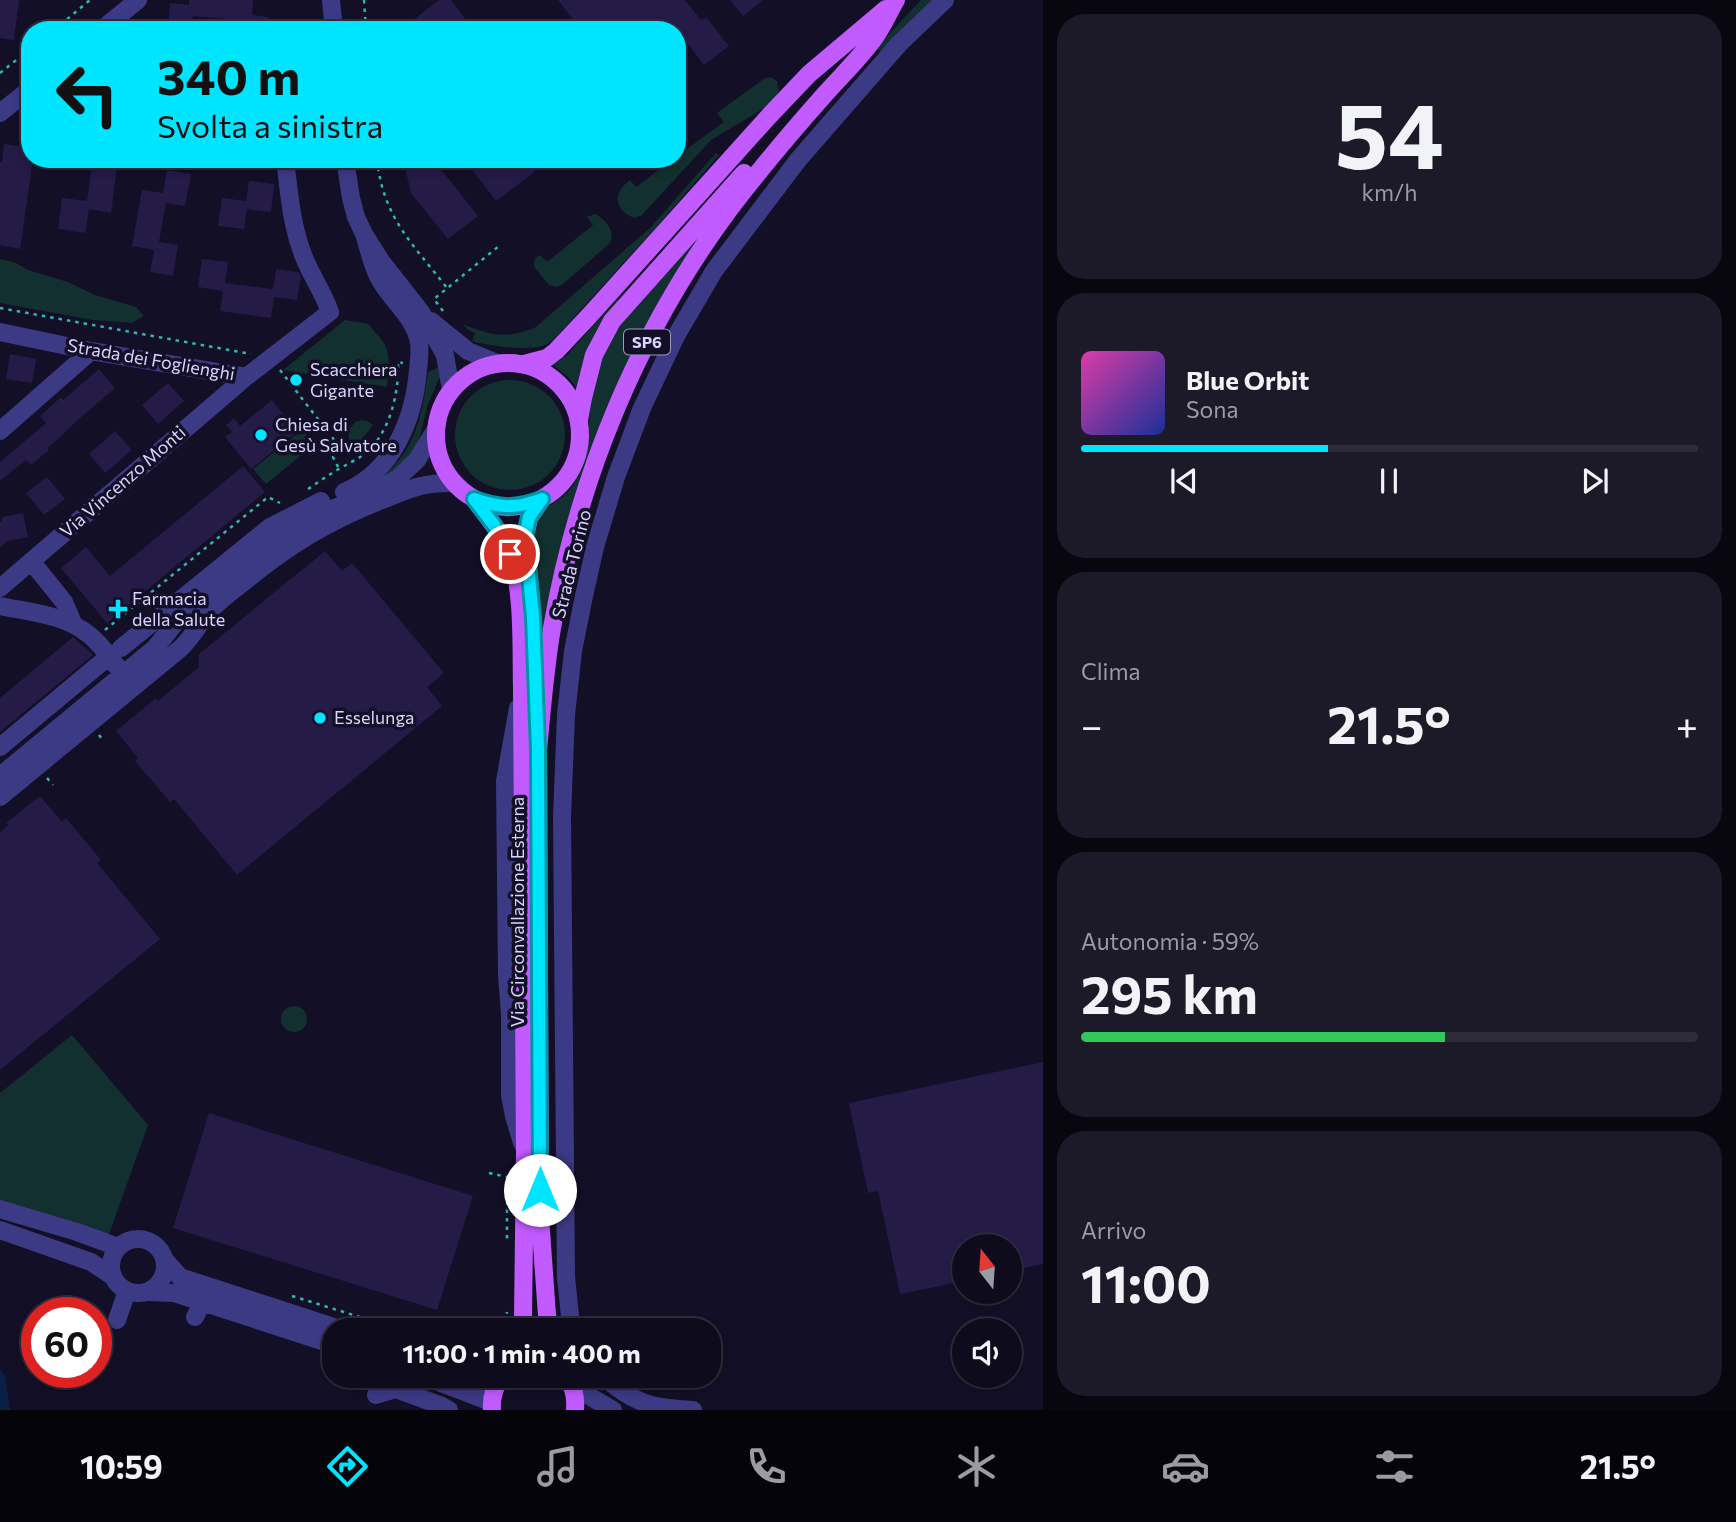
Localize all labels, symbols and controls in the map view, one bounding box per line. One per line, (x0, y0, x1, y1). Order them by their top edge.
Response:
text: 340 m (157, 45, 300, 105)
icon: left (42, 49, 133, 140)
text: 54 (1335, 76, 1444, 188)
text: Svolta a sinistra (157, 105, 383, 145)
text: km/h (1362, 178, 1417, 206)
road number: SP6 (624, 330, 670, 354)
street label: Strada dei Foglienghi (66, 333, 237, 385)
place label: Scacchiera Gigante (310, 358, 398, 401)
text: Blue Orbit (1186, 364, 1309, 395)
marker: Scacchiera Gigante (288, 372, 304, 388)
text: Sona (1186, 395, 1238, 423)
place label: Chiesa di Gesù Salvatore (275, 413, 397, 456)
street label: Via Vincenzo Monti (55, 421, 190, 542)
marker: Chiesa di Gesù Salvatore (253, 427, 269, 443)
icon: previous (1165, 462, 1203, 500)
icon: pause (1370, 462, 1408, 500)
icon: next (1576, 462, 1614, 500)
street label: Strada Torino (547, 507, 595, 620)
pin (480, 524, 540, 584)
icon: arrive (491, 535, 529, 573)
place label: Farmacia della Salute (132, 587, 225, 630)
marker: Farmacia della Salute (110, 601, 126, 617)
text: Clima (1081, 657, 1141, 685)
text: 21.5° (1327, 691, 1451, 755)
text: − (1081, 701, 1103, 748)
text: + (1676, 701, 1698, 748)
place label: Esselunga (334, 706, 414, 728)
marker: Esselunga (312, 710, 328, 726)
street label: Via Circonvallazione Esterna (506, 797, 528, 1027)
text: Autonomia · 59% (1081, 927, 1259, 955)
text: 295 km (1081, 961, 1258, 1025)
position arrow (503, 1153, 577, 1227)
text: Arrivo (1081, 1216, 1146, 1244)
north arrow (952, 1234, 1022, 1304)
map controls (952, 1234, 1022, 1388)
text: 11:00 (1081, 1250, 1211, 1314)
speed limit sign: 60 (21, 1297, 112, 1388)
button: sound (952, 1318, 1022, 1388)
text: 11:00 · 1 min · 400 m (402, 1337, 641, 1368)
icon: directions (323, 1442, 372, 1491)
icon: music (533, 1442, 582, 1491)
icon: phone (742, 1442, 791, 1491)
icon: climate (952, 1442, 1001, 1491)
icon: car (1161, 1442, 1210, 1491)
icon: filters (1370, 1442, 1419, 1491)
text: 10:59 (80, 1446, 163, 1486)
text: 21.5° (1580, 1446, 1656, 1486)

